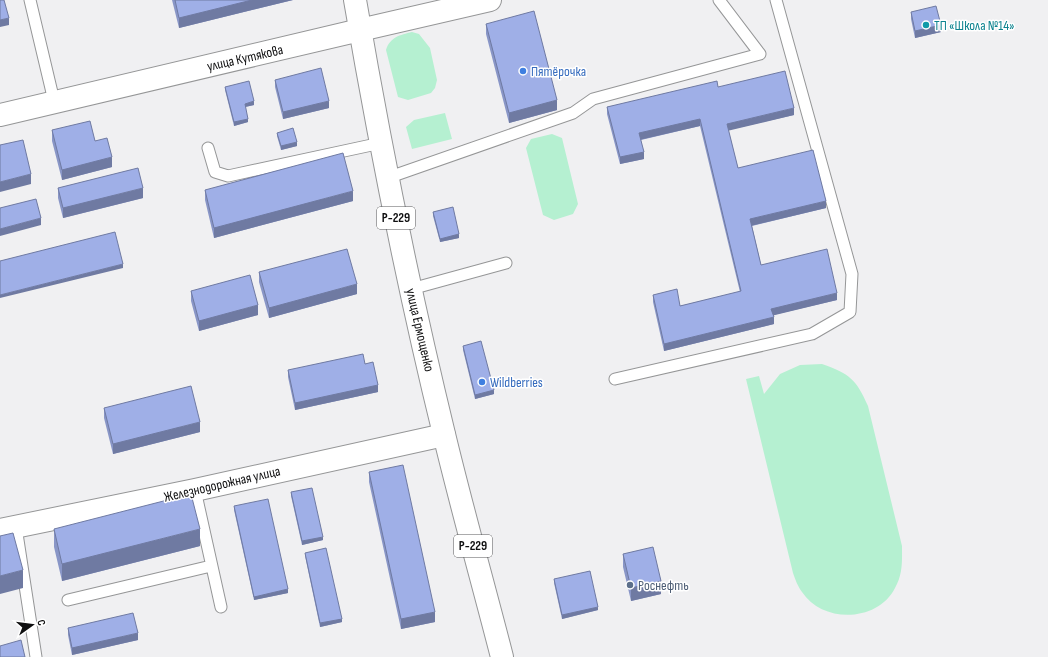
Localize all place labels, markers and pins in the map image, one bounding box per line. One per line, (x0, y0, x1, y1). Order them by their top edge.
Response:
place label: ТП «Школа №14» (934, 17, 1015, 34)
marker: ТП «Школа №14» (921, 20, 931, 30)
place label: Пятёрочка (531, 63, 586, 80)
marker: Пятёрочка (518, 66, 528, 76)
place label: Wildberries (490, 374, 543, 391)
marker: Wildberries (477, 377, 487, 387)
place label: Роснефть (638, 577, 689, 594)
marker: Роснефть (625, 580, 635, 590)

